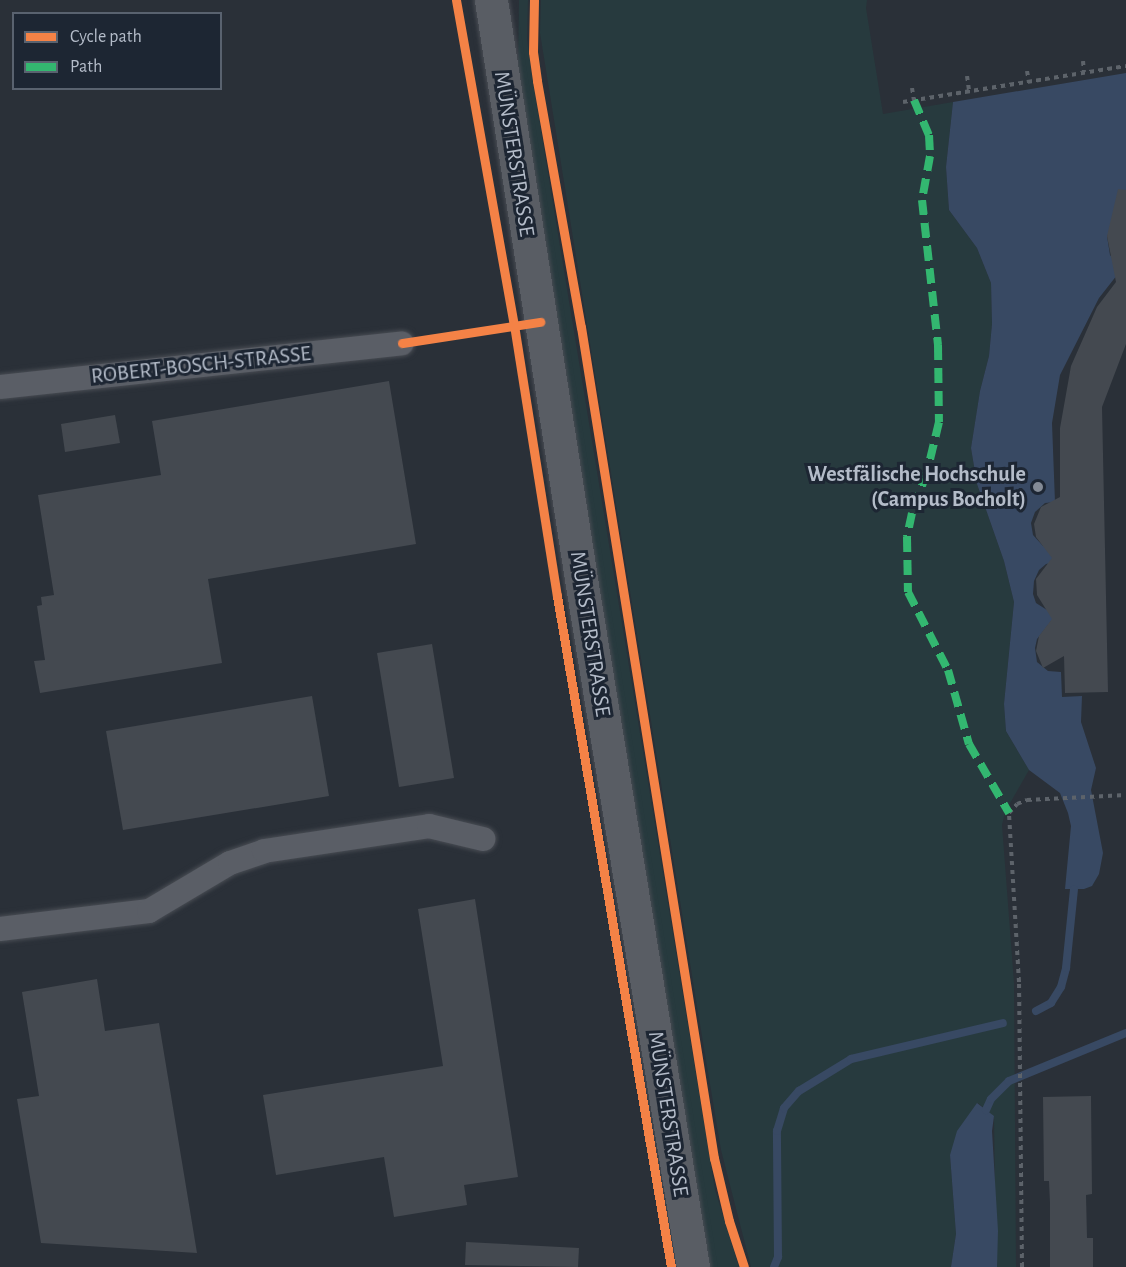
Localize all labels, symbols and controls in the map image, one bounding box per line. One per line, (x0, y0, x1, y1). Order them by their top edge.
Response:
legend (12, 12, 222, 90)
text: Cycle path (70, 28, 142, 46)
text: Path (70, 58, 102, 76)
street label: MÜNSTERSTRASSE (488, 70, 540, 238)
street label: ROBERT-BOSCH-STRASSE (90, 340, 312, 390)
place label: Westfälische Hochschule (Campus Bocholt) (807, 461, 1026, 512)
marker: Westfälische Hochschule (Campus Bocholt) (1031, 480, 1045, 494)
street label: MÜNSTERSTRASSE (564, 550, 616, 718)
street label: MÜNSTERSTRASSE (642, 1030, 694, 1198)

